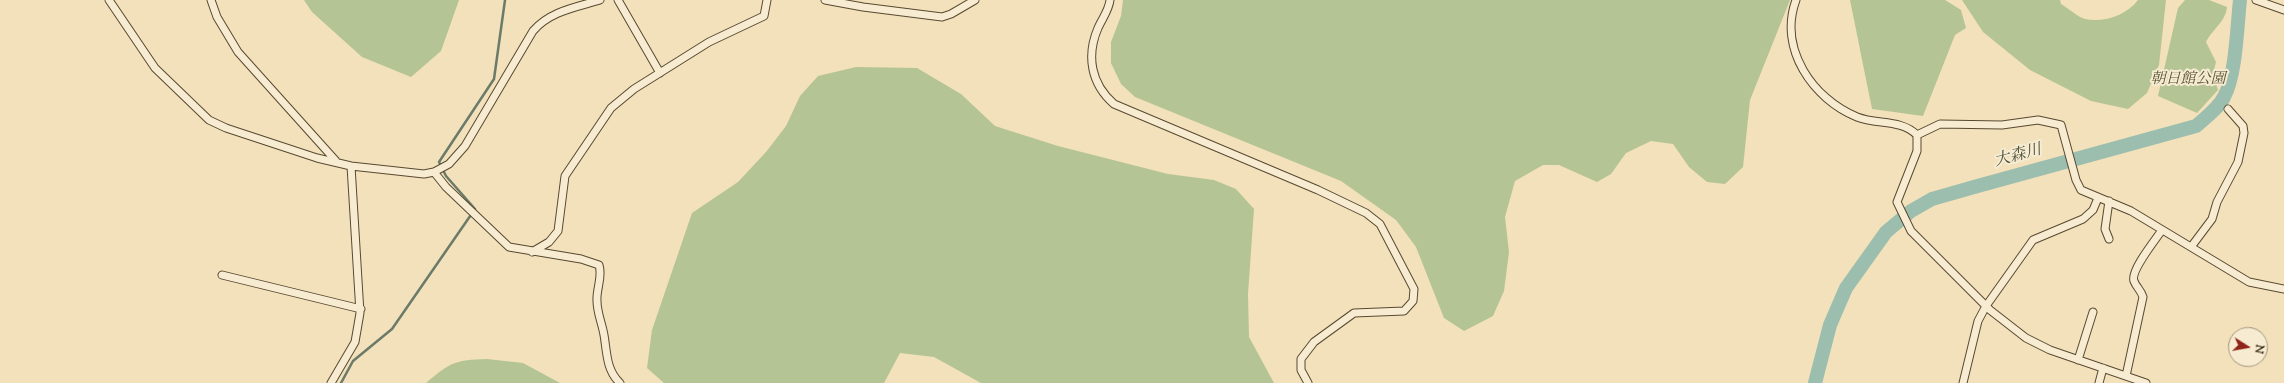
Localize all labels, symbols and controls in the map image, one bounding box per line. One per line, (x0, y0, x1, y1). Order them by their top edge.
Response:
park label: 朝日館公園 (2151, 71, 2225, 89)
water label: 大森川 (1992, 142, 2044, 172)
north arrow (2228, 327, 2268, 367)
text: N (2250, 343, 2267, 355)

